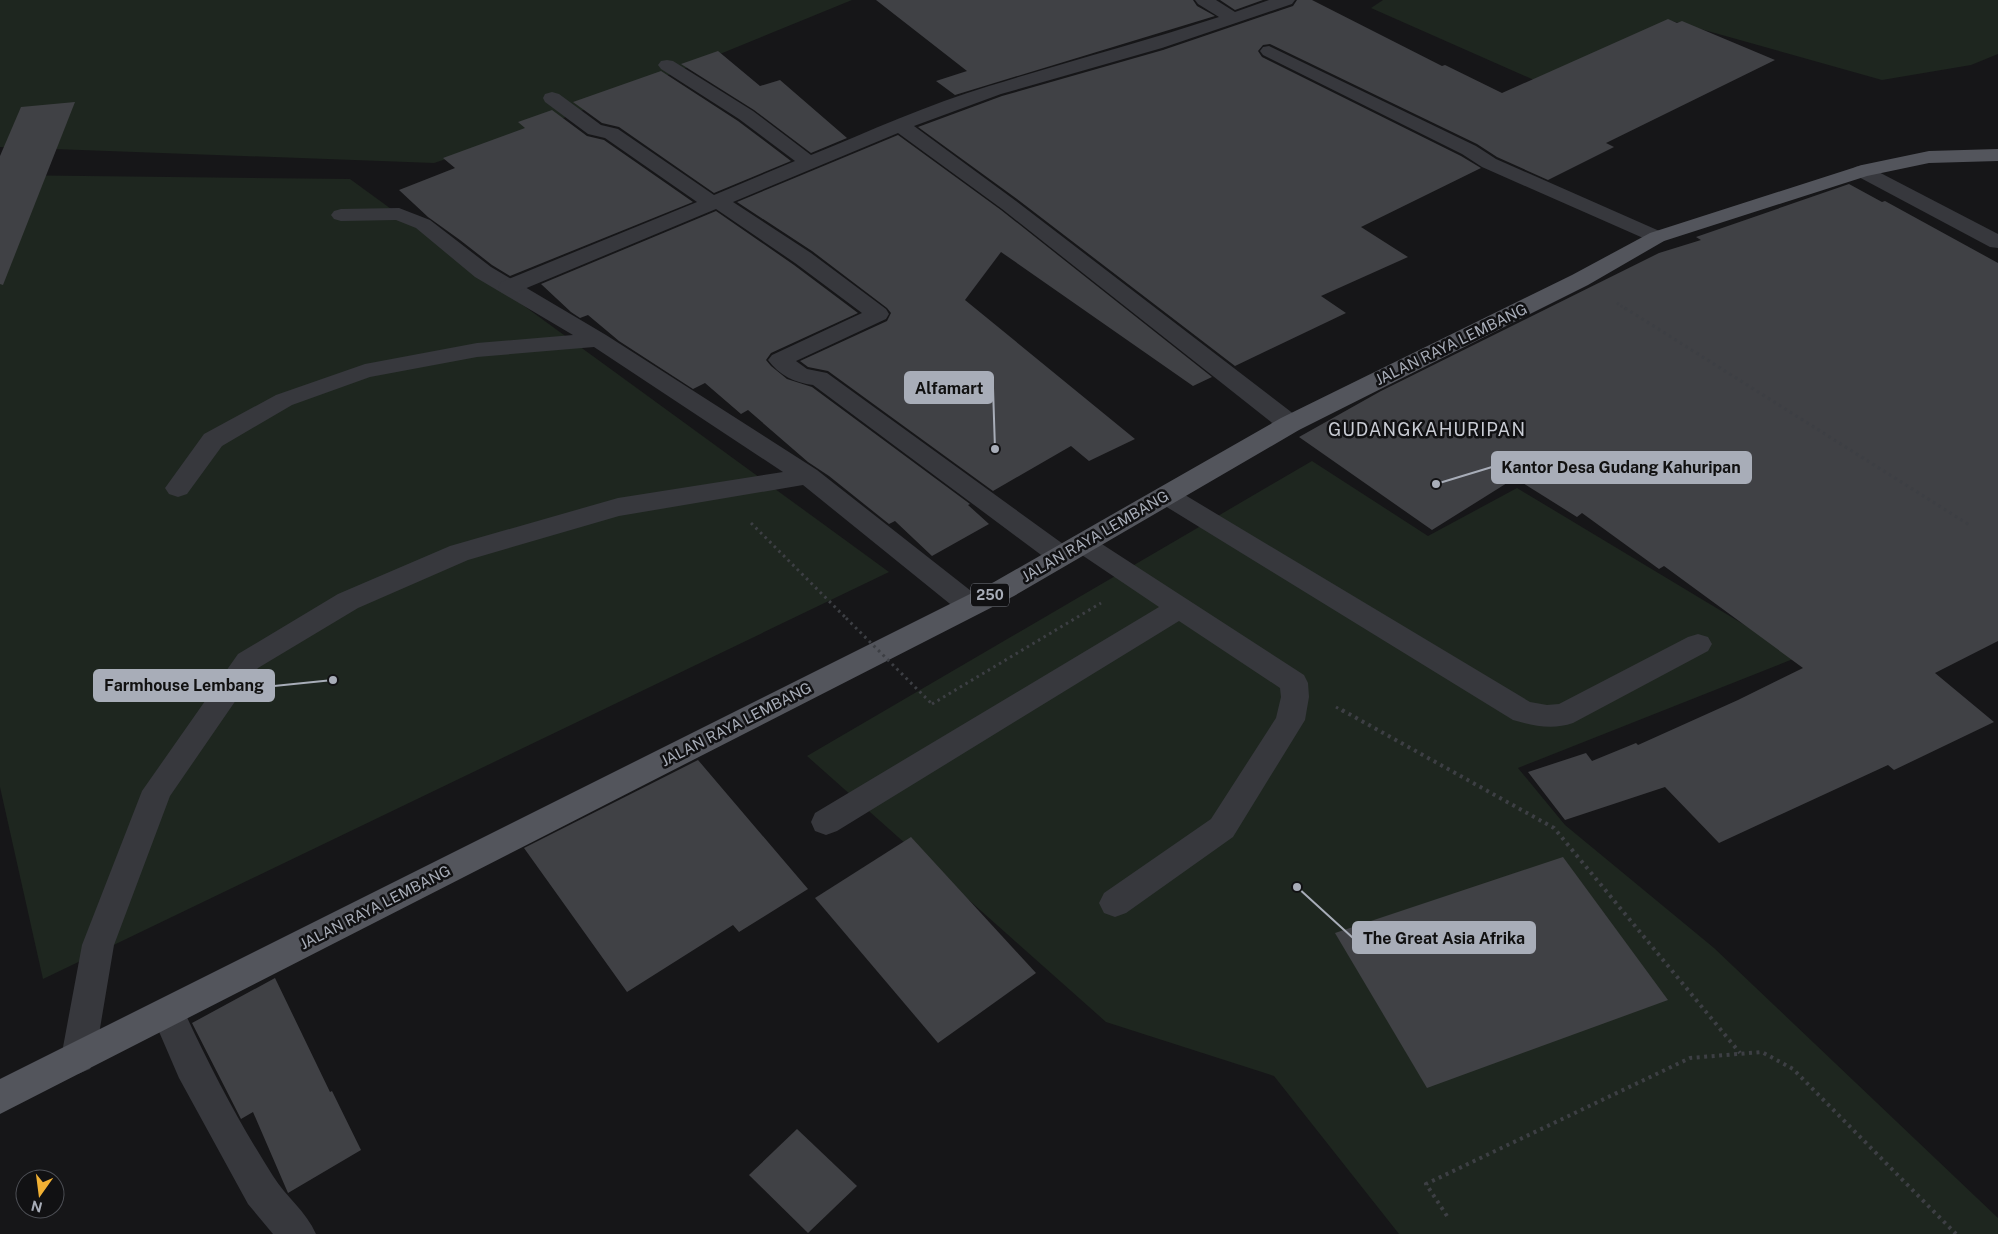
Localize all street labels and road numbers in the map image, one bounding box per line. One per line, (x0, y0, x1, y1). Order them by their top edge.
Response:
street label: JALAN RAYA LEMBANG (1372, 300, 1530, 388)
street label: JALAN RAYA LEMBANG (1019, 487, 1171, 585)
road number: 250 (971, 584, 1009, 606)
street label: JALAN RAYA LEMBANG (658, 679, 814, 769)
street label: JALAN RAYA LEMBANG (297, 862, 453, 952)

